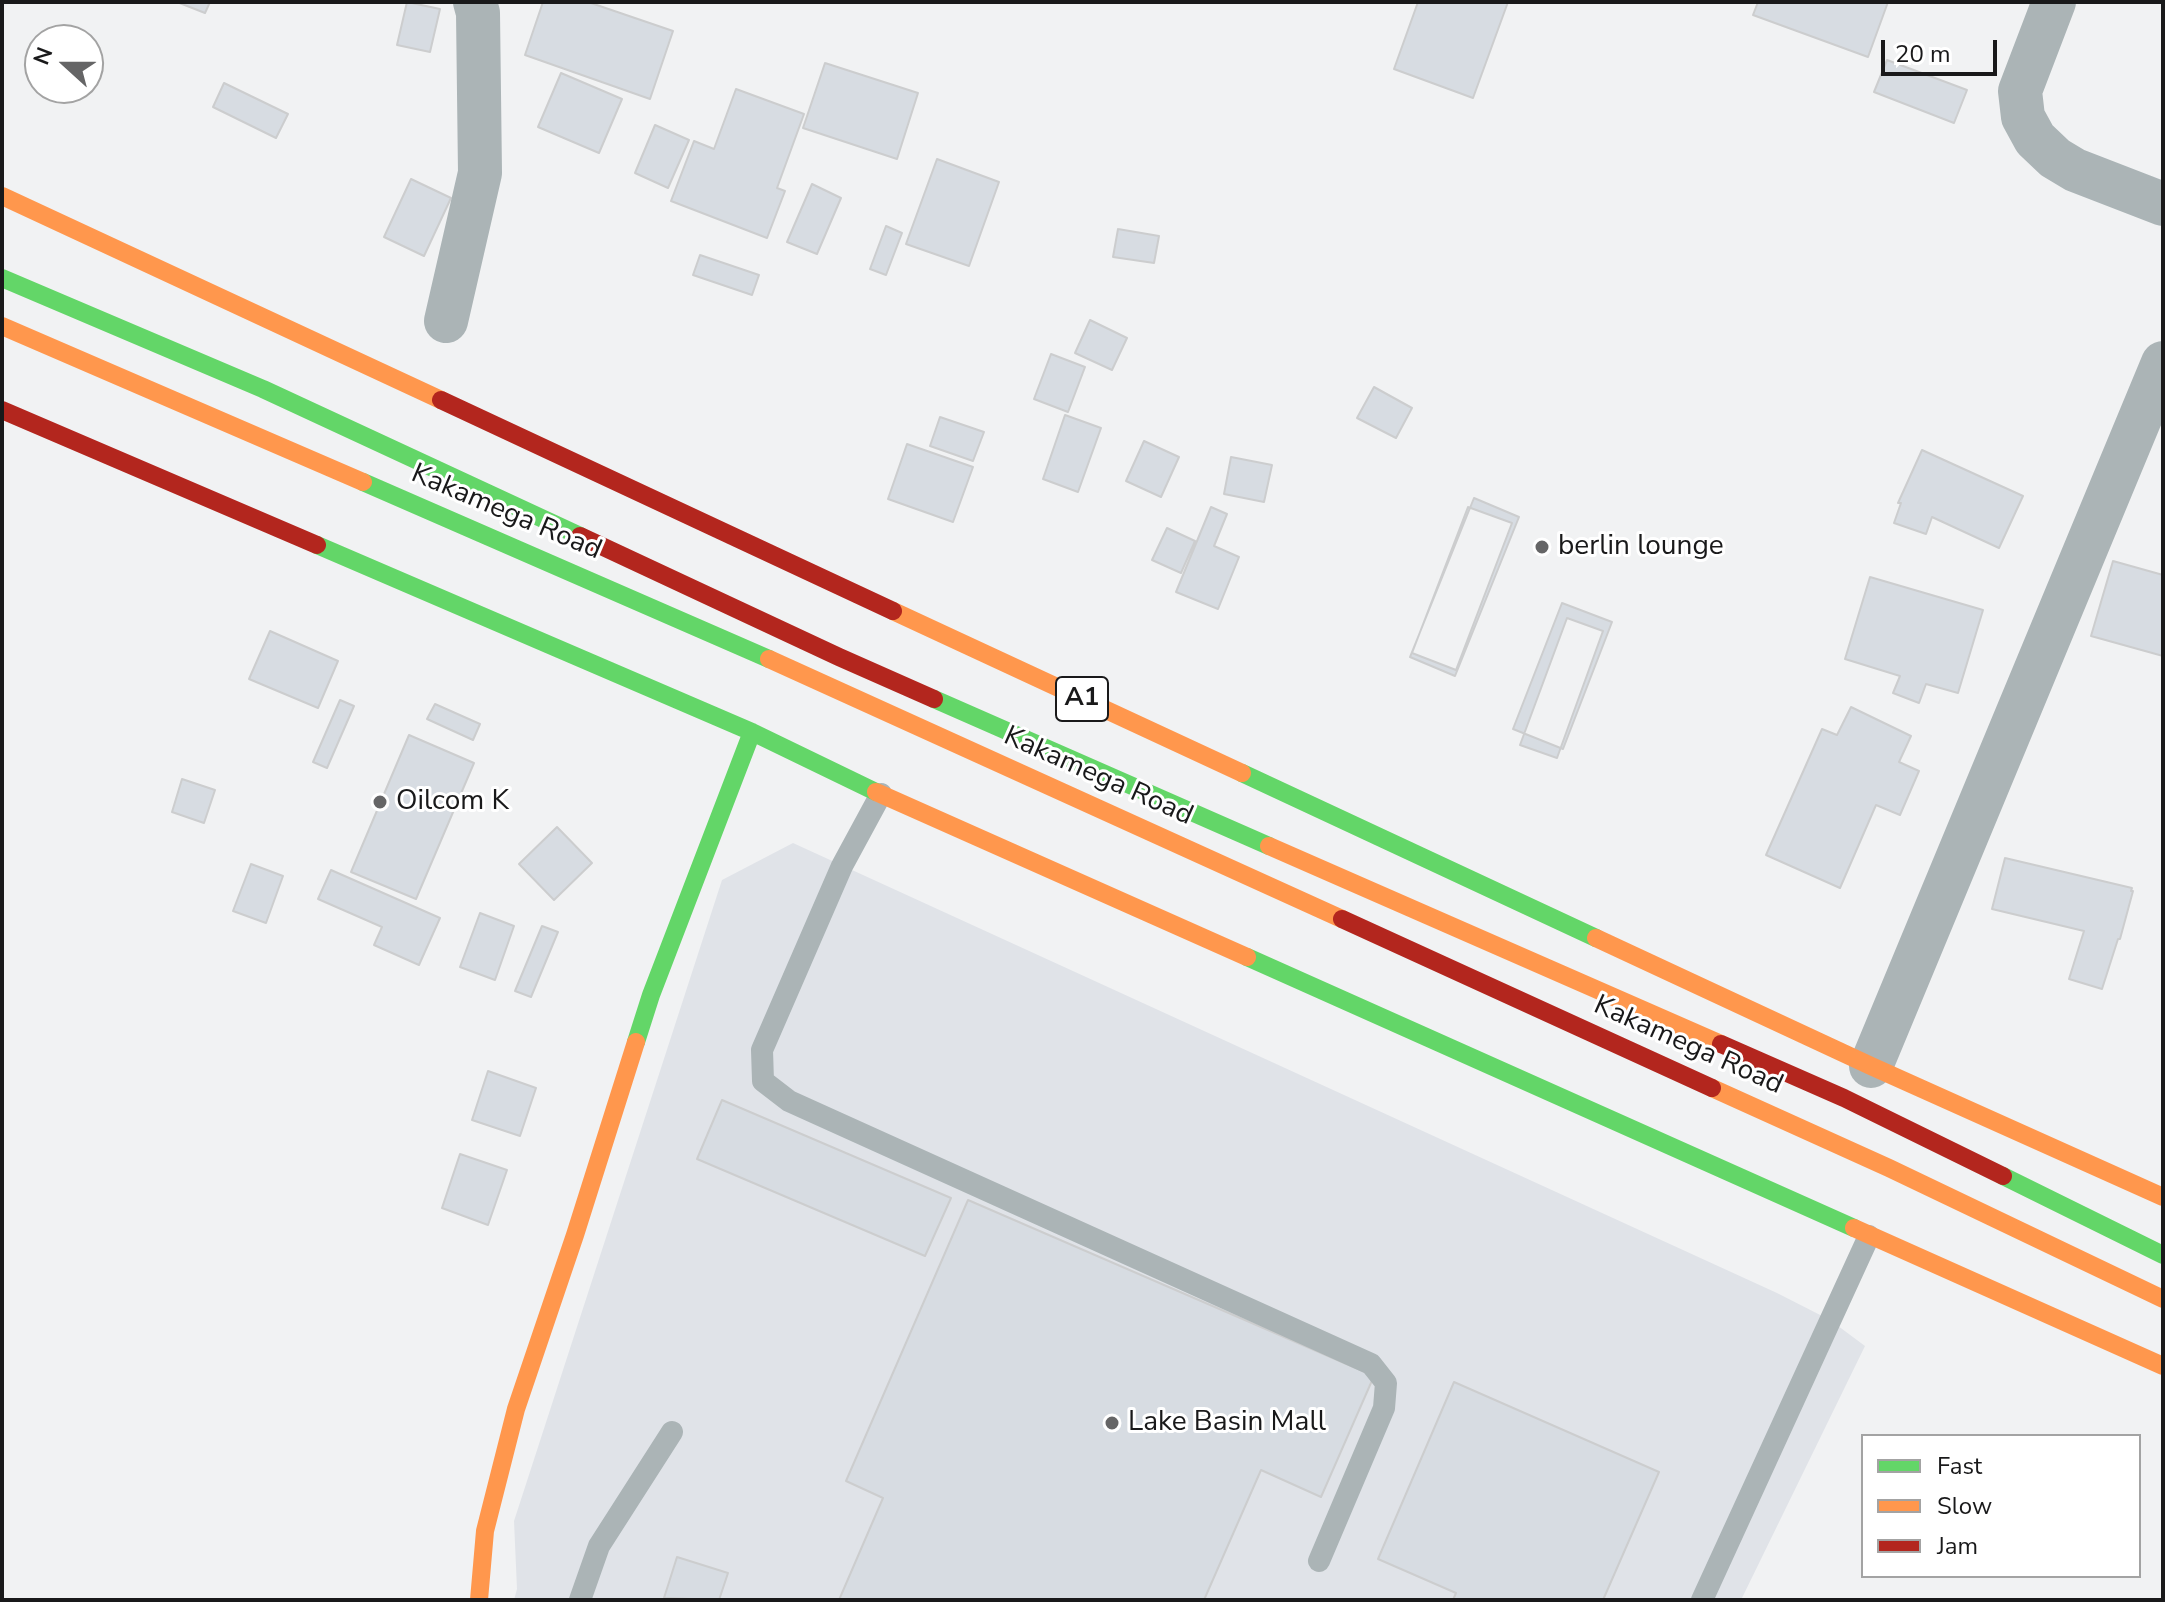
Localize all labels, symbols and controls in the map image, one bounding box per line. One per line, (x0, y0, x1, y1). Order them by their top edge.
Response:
north arrow (24, 24, 104, 104)
scale bar (1885, 24, 2001, 74)
text: 20 m (1895, 38, 1951, 70)
text: N (27, 43, 60, 69)
street label: Kakamega Road (406, 458, 606, 568)
place label: berlin lounge (1558, 530, 1724, 564)
marker: berlin lounge (1533, 538, 1551, 556)
road number: A1 (1056, 677, 1108, 721)
street label: Kakamega Road (998, 720, 1198, 834)
place label: Oilcom K (396, 785, 509, 819)
marker: Oilcom K (371, 793, 389, 811)
street label: Kakamega Road (1588, 989, 1788, 1103)
place label: Lake Basin Mall (1128, 1406, 1326, 1440)
marker: Lake Basin Mall (1103, 1414, 1121, 1432)
legend (1861, 1434, 2141, 1578)
text: Fast (1937, 1450, 1982, 1482)
text: Slow (1937, 1490, 1992, 1522)
text: Jam (1937, 1530, 1978, 1562)

